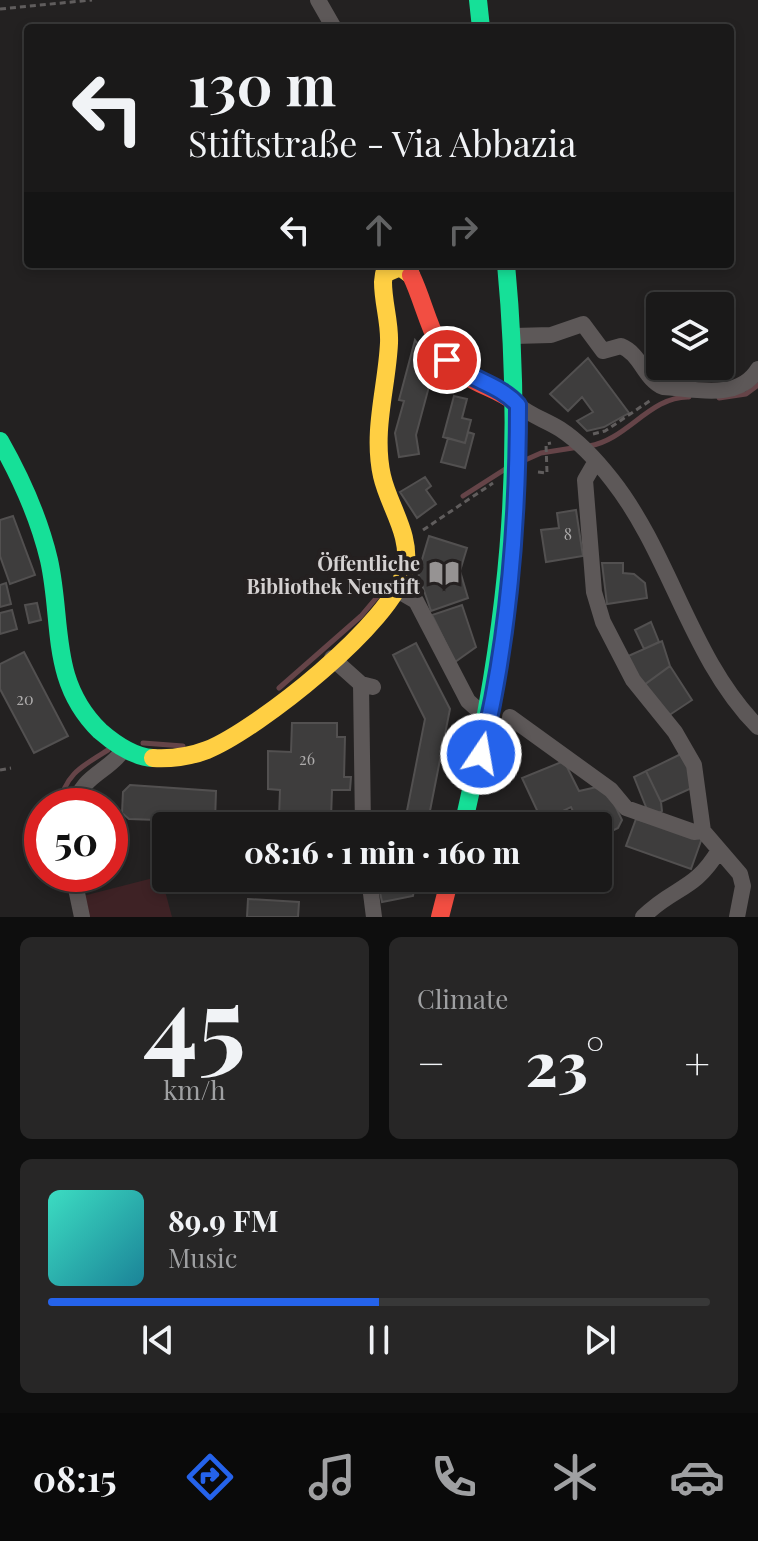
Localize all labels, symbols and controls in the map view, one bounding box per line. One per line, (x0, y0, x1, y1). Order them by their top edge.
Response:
text: 130 m (188, 46, 336, 121)
icon: left (56, 56, 160, 160)
text: Stiftstraße - Via Abbazia (188, 118, 576, 166)
icon: left (273, 208, 317, 252)
icon: ahead (357, 208, 401, 252)
icon: right (441, 208, 485, 252)
map controls (646, 292, 734, 380)
button: layers (646, 292, 734, 380)
pin (413, 326, 481, 394)
icon: arrive (425, 338, 469, 382)
house number: 8 (564, 523, 572, 544)
place label: Öffentliche Bibliothek Neustift (247, 549, 421, 599)
library icon: Öffentliche Bibliothek Neustift (427, 556, 461, 590)
house number: 20 (16, 688, 34, 709)
position arrow (439, 712, 523, 796)
house number: 26 (299, 748, 315, 769)
speed limit sign: 50 (24, 788, 128, 892)
text: 08:16 · 1 min · 160 m (244, 832, 520, 872)
text: 45 (143, 950, 246, 1089)
text: Climate (417, 981, 508, 1016)
text: 23° (525, 1021, 604, 1101)
text: − (417, 1032, 445, 1091)
text: + (684, 1032, 710, 1091)
text: km/h (163, 1072, 226, 1107)
text: 89.9 FM (168, 1200, 278, 1240)
text: Music (168, 1240, 237, 1275)
icon: previous (136, 1318, 180, 1362)
icon: pause (357, 1318, 401, 1362)
icon: next (578, 1318, 622, 1362)
icon: directions (182, 1449, 238, 1505)
icon: music (304, 1449, 360, 1505)
icon: phone (426, 1449, 482, 1505)
icon: climate (547, 1449, 603, 1505)
icon: car (669, 1449, 725, 1505)
text: 08:15 (33, 1453, 117, 1501)

